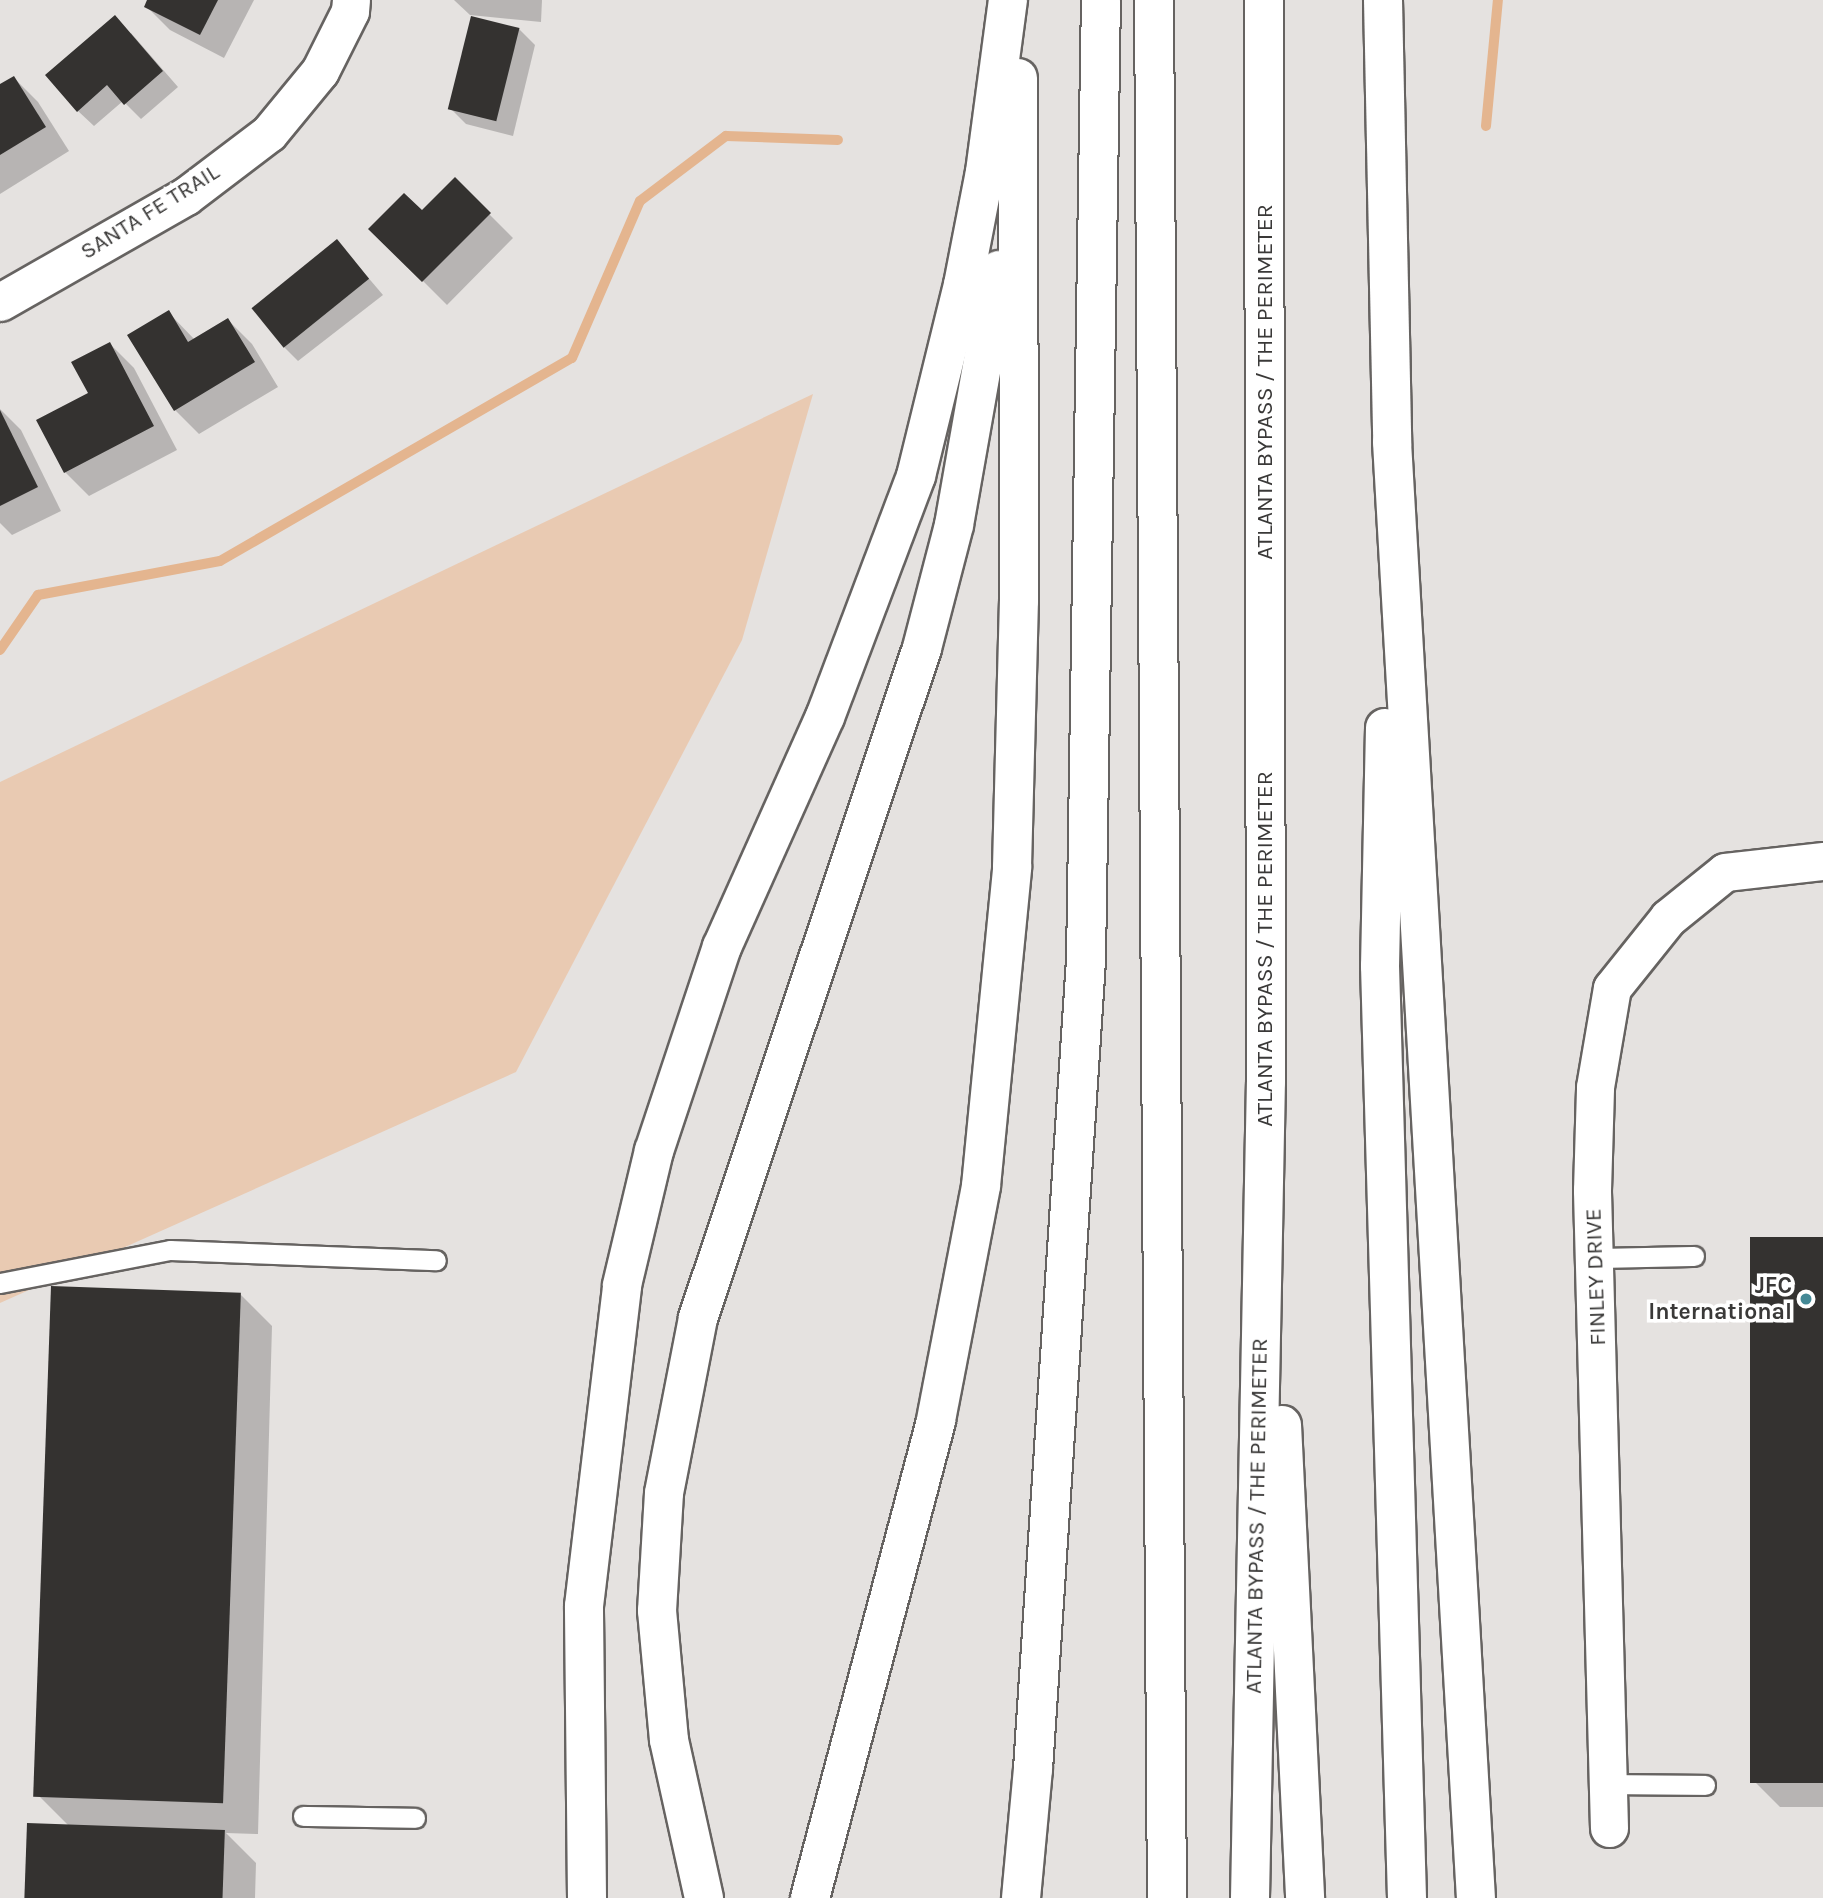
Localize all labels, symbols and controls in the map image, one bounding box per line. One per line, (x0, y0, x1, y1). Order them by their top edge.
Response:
street label: SANTA FE TRAIL (75, 158, 225, 266)
street label: ATLANTA BYPASS / THE PERIMETER (1251, 204, 1279, 560)
street label: ATLANTA BYPASS / THE PERIMETER (1251, 771, 1279, 1127)
street label: FINLEY DRIVE (1580, 1208, 1612, 1346)
place label: JFC International (1648, 1272, 1792, 1326)
marker: JFC International (1798, 1291, 1814, 1307)
street label: ATLANTA BYPASS / THE PERIMETER (1240, 1338, 1274, 1694)

